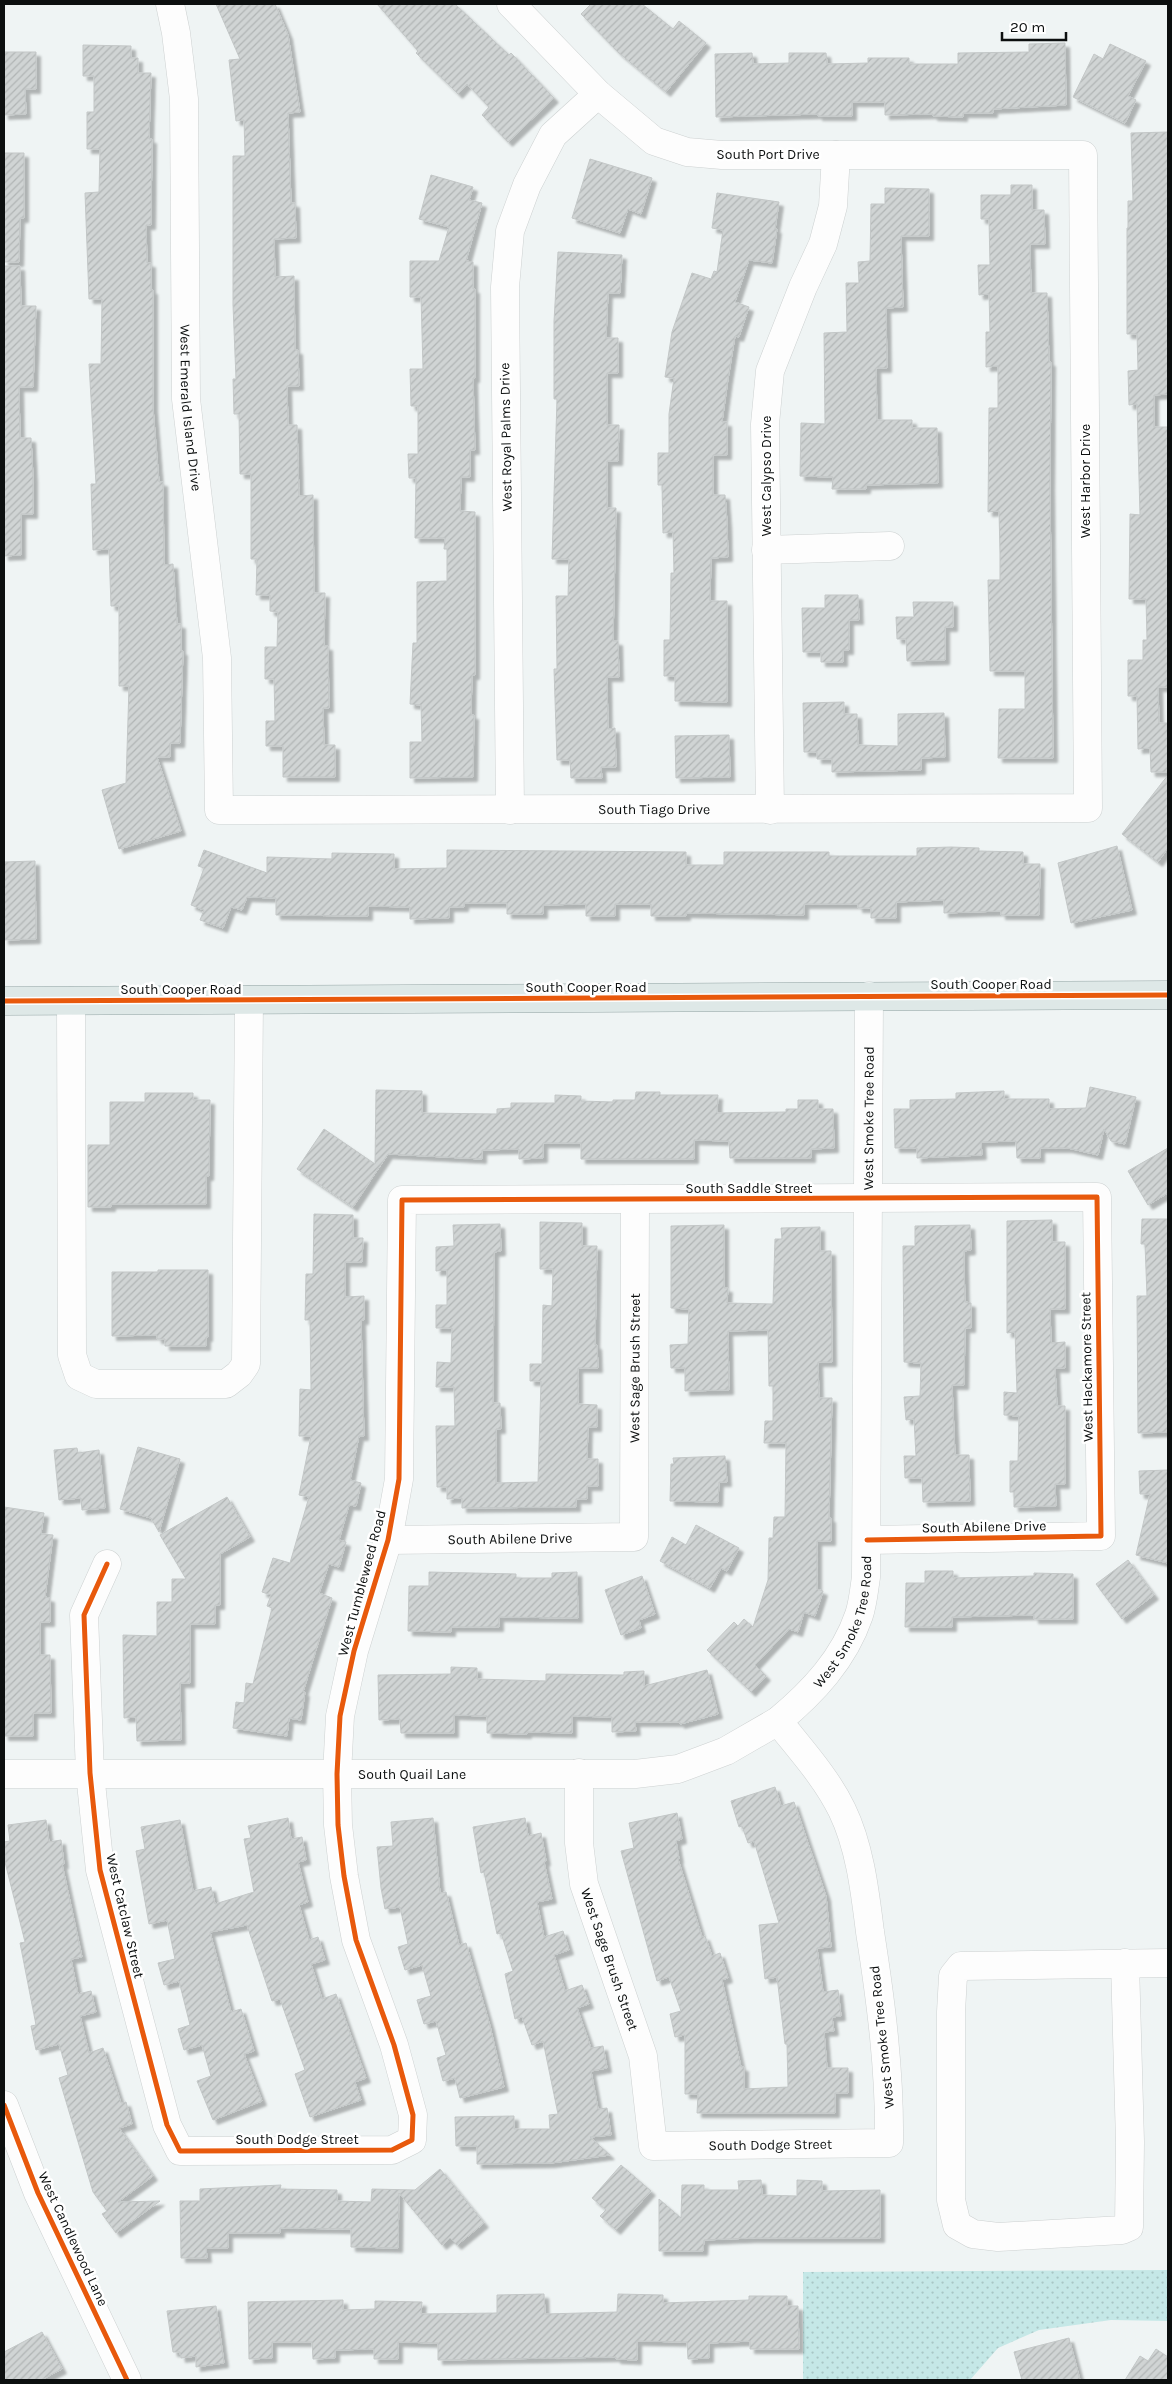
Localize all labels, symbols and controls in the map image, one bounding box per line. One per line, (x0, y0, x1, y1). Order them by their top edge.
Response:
scale bar (1002, 10, 1066, 42)
text: 20 m (1010, 18, 1045, 36)
street label: South Port Drive (716, 146, 820, 163)
street label: West Emerald Island Drive (177, 324, 205, 492)
street label: West Royal Palms Drive (496, 362, 516, 512)
street label: West Calypso Drive (758, 415, 775, 537)
street label: West Harbor Drive (1077, 424, 1094, 538)
street label: South Tiago Drive (598, 800, 710, 818)
street label: South Cooper Road (930, 976, 1052, 993)
street label: South Cooper Road (525, 979, 647, 996)
street label: South Cooper Road (120, 981, 242, 998)
street label: West Smoke Tree Road (859, 1046, 877, 1190)
street label: South Saddle Street (685, 1180, 813, 1197)
street label: West Hackamore Street (1077, 1292, 1097, 1442)
street label: West Sage Brush Street (626, 1293, 643, 1443)
street label: West Tumbleweed Road (334, 1508, 390, 1658)
street label: South Abilene Drive (921, 1517, 1047, 1537)
street label: South Abilene Drive (447, 1529, 573, 1548)
street label: West Smoke Tree Road (809, 1555, 875, 1691)
street label: South Quail Lane (358, 1766, 466, 1783)
street label: West Catclaw Street (102, 1852, 148, 1980)
street label: West Sage Brush Street (578, 1886, 642, 2033)
street label: West Smoke Tree Road (866, 1965, 898, 2109)
street label: South Dodge Street (235, 2131, 359, 2148)
street label: South Dodge Street (708, 2135, 832, 2154)
street label: West Candlewood Lane (34, 2169, 112, 2309)

